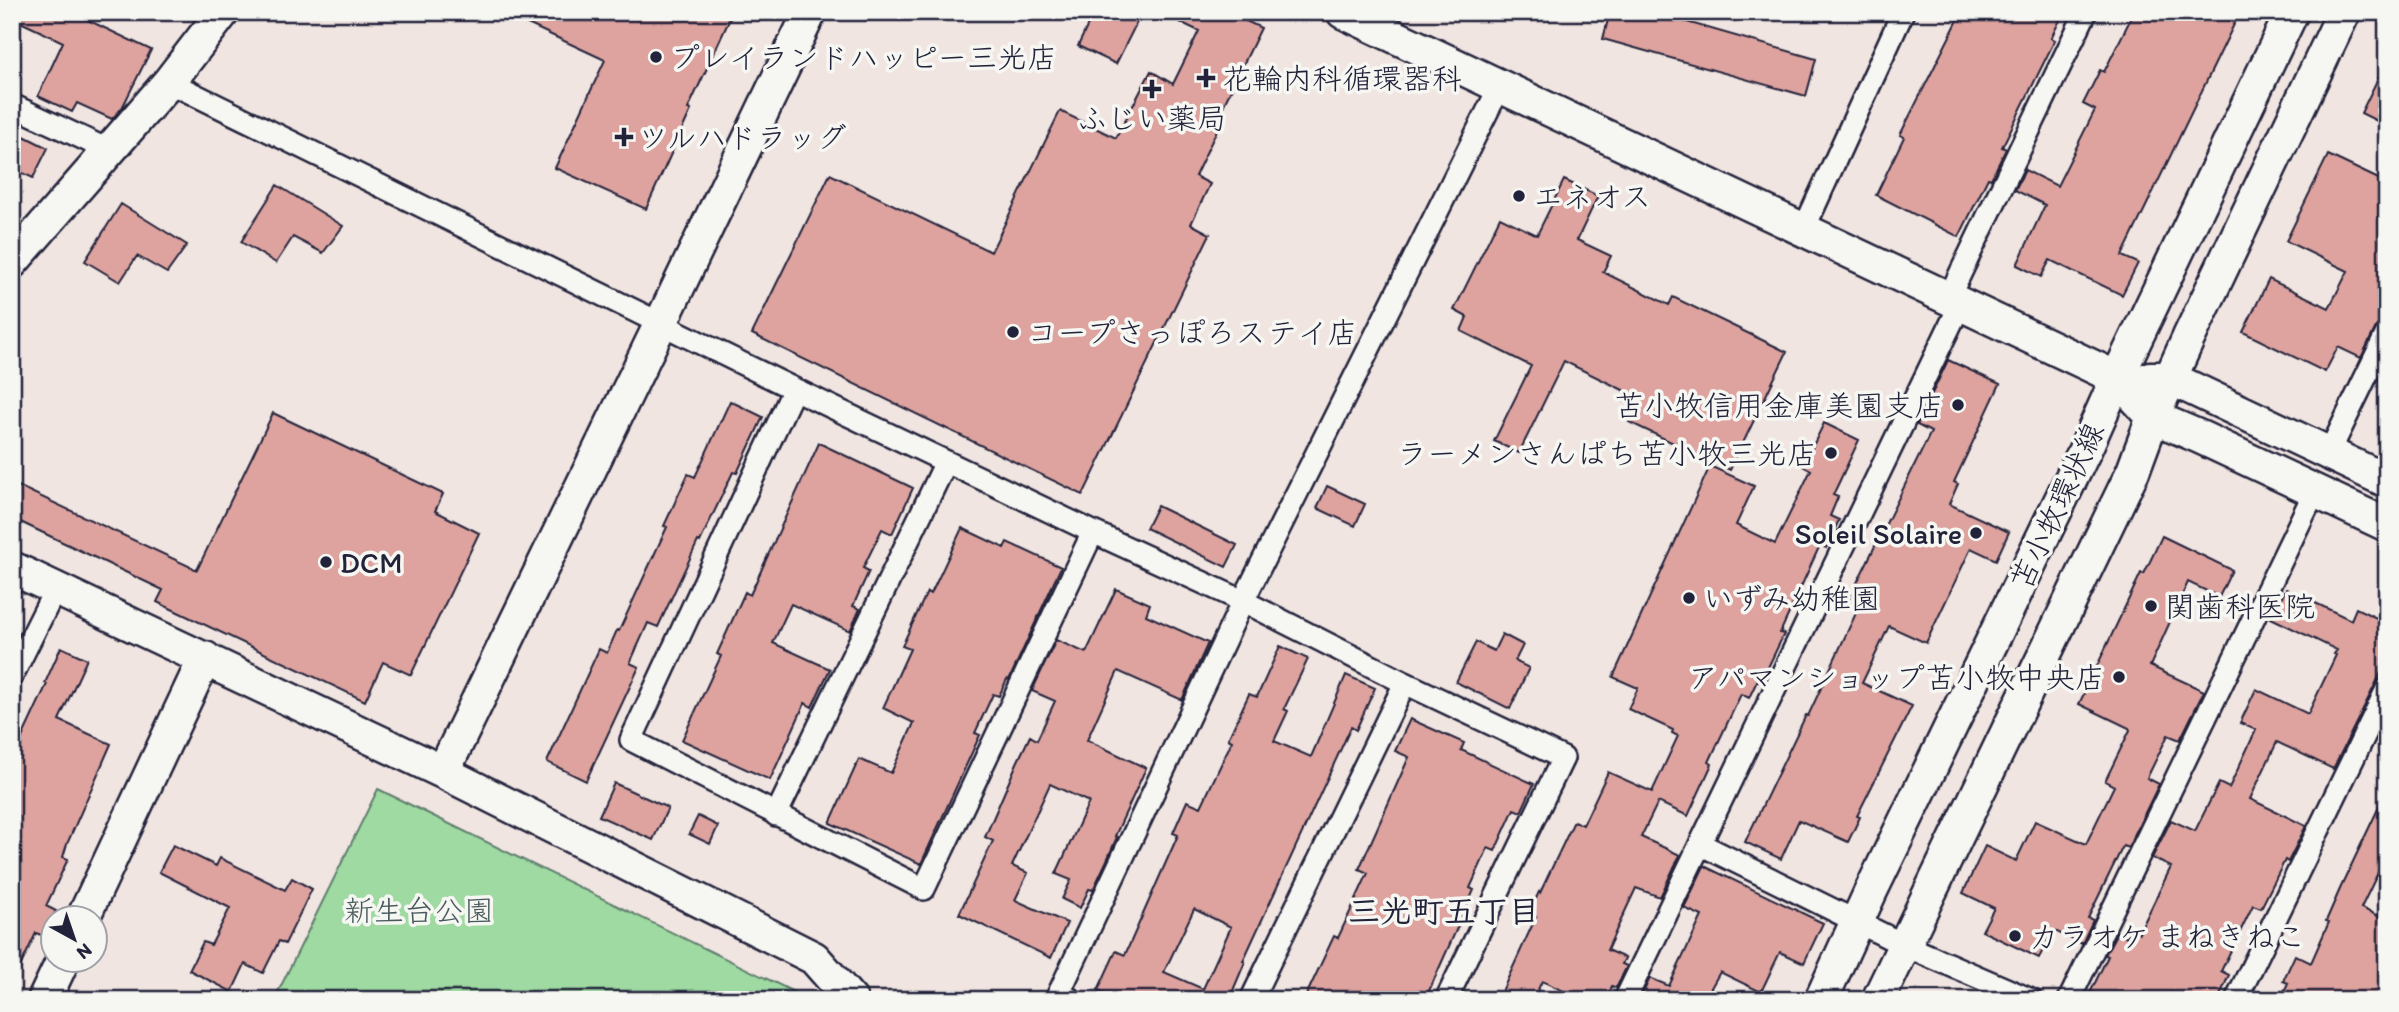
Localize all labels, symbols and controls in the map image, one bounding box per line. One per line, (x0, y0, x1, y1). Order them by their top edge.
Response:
place label: プレイランドハッピー三光店 (670, 39, 1057, 76)
marker: プレイランドハッピー三光店 (648, 49, 664, 65)
place label: 花輪内科循環器科 (1222, 60, 1462, 97)
marker: 花輪内科循環器科 (1196, 68, 1216, 88)
marker: ふじい薬局 (1144, 81, 1160, 97)
place label: ふじい薬局 (1077, 100, 1227, 137)
place label: ツルハドラッグ (638, 119, 847, 156)
marker: ツルハドラッグ (616, 129, 632, 145)
place label: エネオス (1533, 178, 1651, 215)
marker: エネオス (1511, 188, 1527, 204)
place label: コープさっぽろステイ店 (1027, 314, 1358, 351)
marker: コープさっぽろステイ店 (1005, 324, 1021, 340)
place label: 苫小牧信用金庫美園支店 (1614, 387, 1944, 424)
marker: 苫小牧信用金庫美園支店 (1950, 397, 1966, 413)
street label: 苫小牧環状線 (2002, 417, 2112, 595)
place label: ラーメンさんぱち苫小牧三光店 (1397, 435, 1817, 472)
marker: ラーメンさんぱち苫小牧三光店 (1823, 445, 1839, 461)
place label: Soleil Solaire (1795, 515, 1962, 552)
marker: Soleil Solaire (1968, 525, 1984, 541)
place label: DCM (340, 544, 403, 581)
marker: DCM (318, 554, 334, 570)
place label: いずみ幼稚園 (1703, 580, 1881, 617)
place label: 関歯科医院 (2165, 588, 2315, 625)
marker: いずみ幼稚園 (1681, 590, 1697, 606)
marker: 関歯科医院 (2143, 598, 2159, 614)
place label: アパマンショップ苫小牧中央店 (1688, 659, 2105, 696)
marker: アパマンショップ苫小牧中央店 (2111, 669, 2127, 685)
park label: 新生台公園 (344, 892, 494, 929)
district label: 三光町五丁目 (1348, 892, 1540, 930)
north arrow (38, 904, 108, 974)
place label: カラオケ まねきねこ (2029, 918, 2306, 955)
marker: カラオケ まねきねこ (2007, 928, 2023, 944)
text: N (72, 939, 97, 965)

